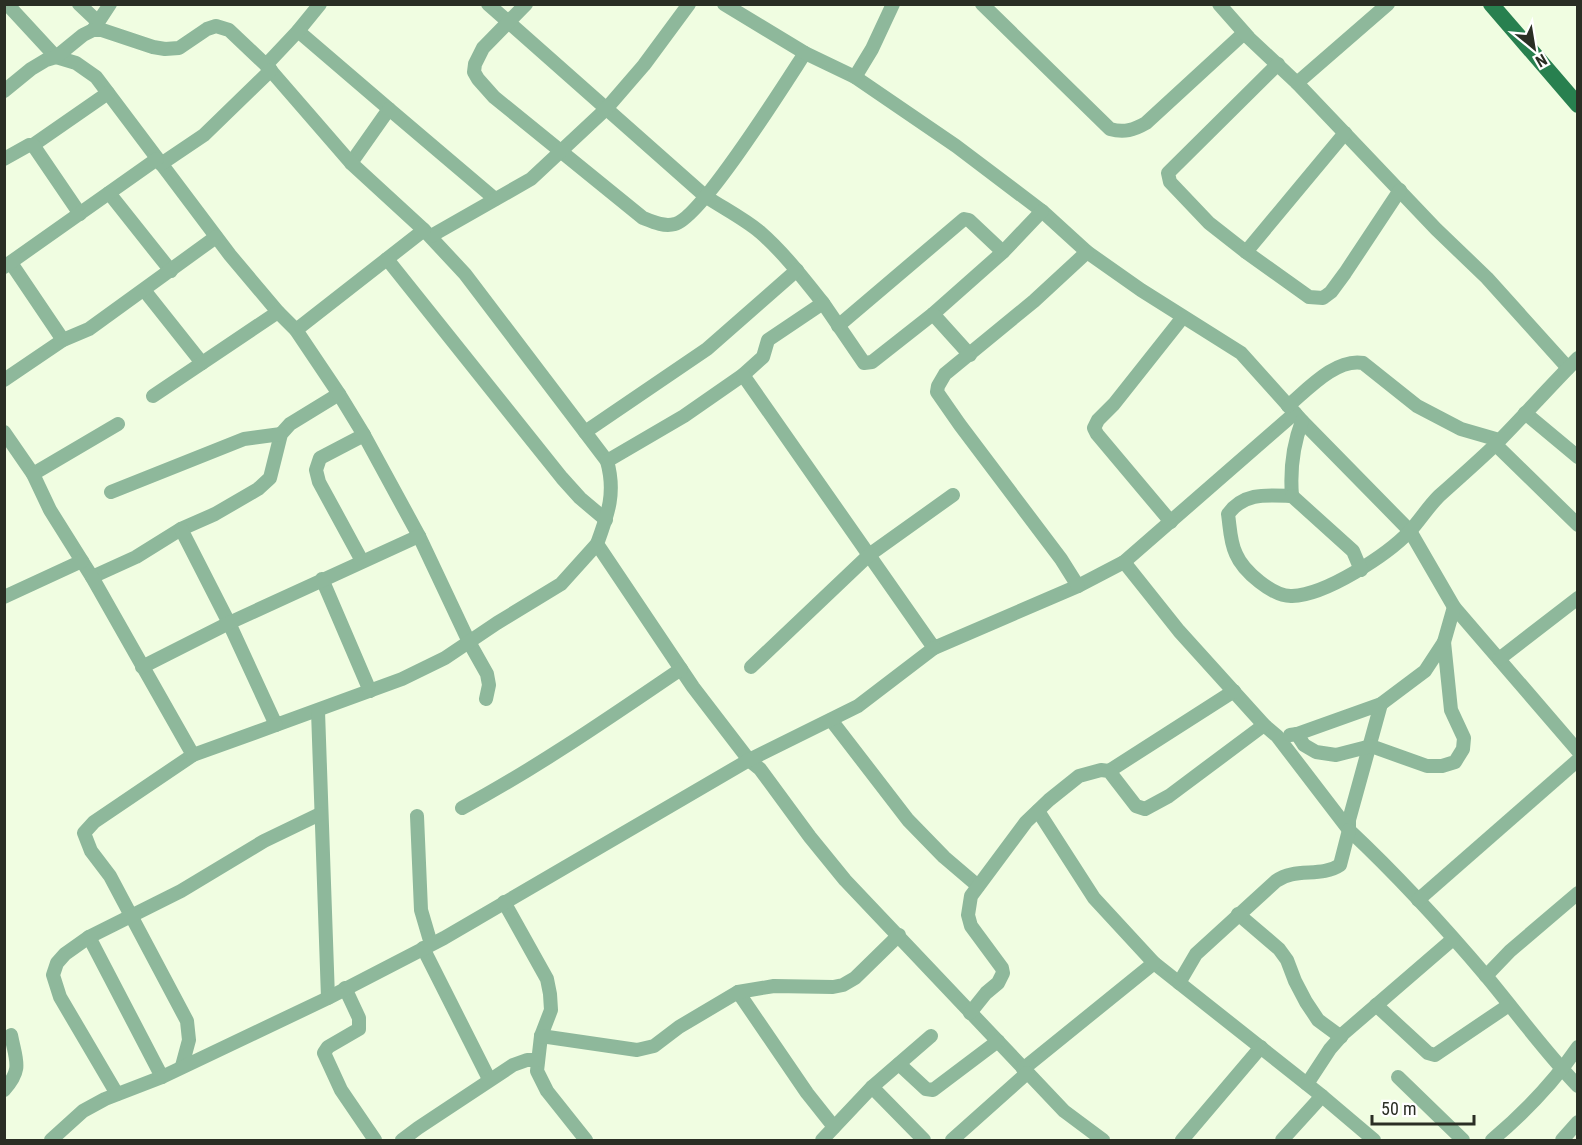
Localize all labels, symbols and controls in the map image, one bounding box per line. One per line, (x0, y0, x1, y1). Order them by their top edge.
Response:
north arrow (1504, 18, 1564, 78)
text: N (1532, 50, 1550, 71)
scale bar (1372, 1088, 1474, 1126)
text: 50 m (1381, 1098, 1416, 1119)

